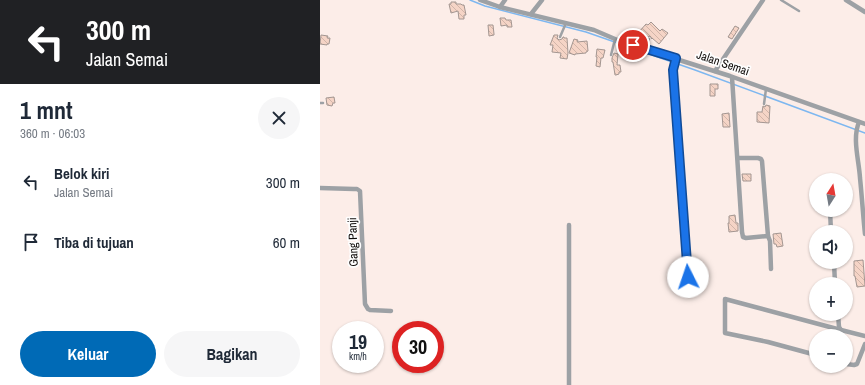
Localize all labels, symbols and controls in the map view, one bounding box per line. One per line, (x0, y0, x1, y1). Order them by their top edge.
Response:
text: 300 m (86, 11, 151, 49)
icon: left (20, 16, 72, 68)
pin (616, 28, 650, 62)
icon: arrive (622, 34, 644, 56)
text: Jalan Semai (86, 47, 168, 72)
street label: Jalan Semai (695, 47, 751, 79)
text: 1 mnt (20, 94, 73, 126)
button: close (258, 97, 300, 139)
text: 360 m · 06:03 (20, 125, 85, 142)
text: Belok kiri (54, 163, 109, 184)
icon: left (20, 171, 42, 193)
text: 300 m (266, 172, 300, 193)
north arrow (809, 173, 853, 217)
map controls (809, 173, 853, 373)
text: Jalan Semai (54, 184, 113, 201)
street label: Gang Panji (344, 217, 362, 267)
button: sound (809, 225, 853, 269)
icon: arrive (20, 231, 42, 253)
text: Tiba di tujuan (54, 232, 134, 253)
text: 60 m (273, 232, 300, 253)
position arrow (667, 256, 709, 298)
button: + (809, 277, 853, 321)
speed limit sign: 30 (392, 321, 444, 373)
text: 19 (349, 328, 367, 355)
button: − (809, 329, 853, 373)
button: Keluar (20, 331, 156, 377)
button: Bagikan (164, 331, 300, 377)
text: km/h (349, 350, 367, 363)

